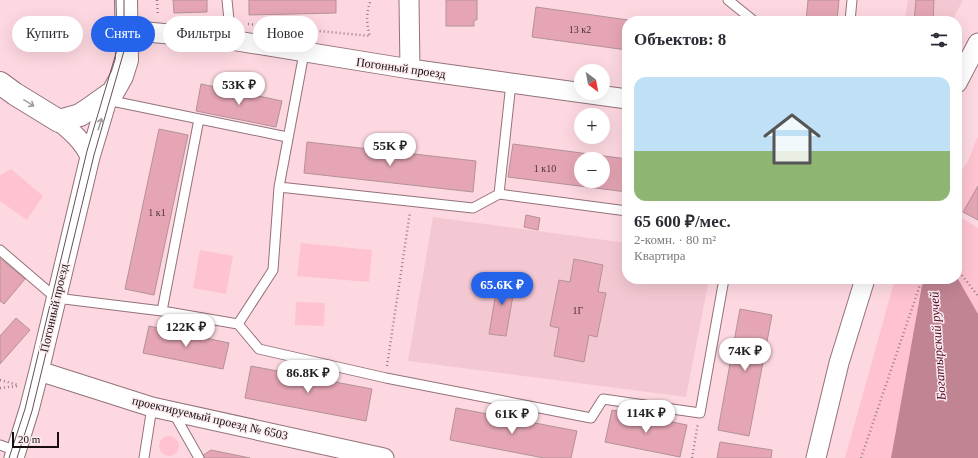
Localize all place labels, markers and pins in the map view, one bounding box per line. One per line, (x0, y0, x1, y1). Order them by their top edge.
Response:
pin: 53K ₽ (211, 72, 267, 106)
pin: 55K ₽ (362, 133, 418, 167)
pin: 65.6K ₽ (465, 272, 539, 306)
pin: 122K ₽ (153, 314, 219, 348)
pin: 74K ₽ (717, 338, 773, 372)
pin: 86.8K ₽ (271, 360, 345, 394)
pin: 114K ₽ (613, 400, 679, 434)
pin: 61K ₽ (484, 401, 540, 435)

